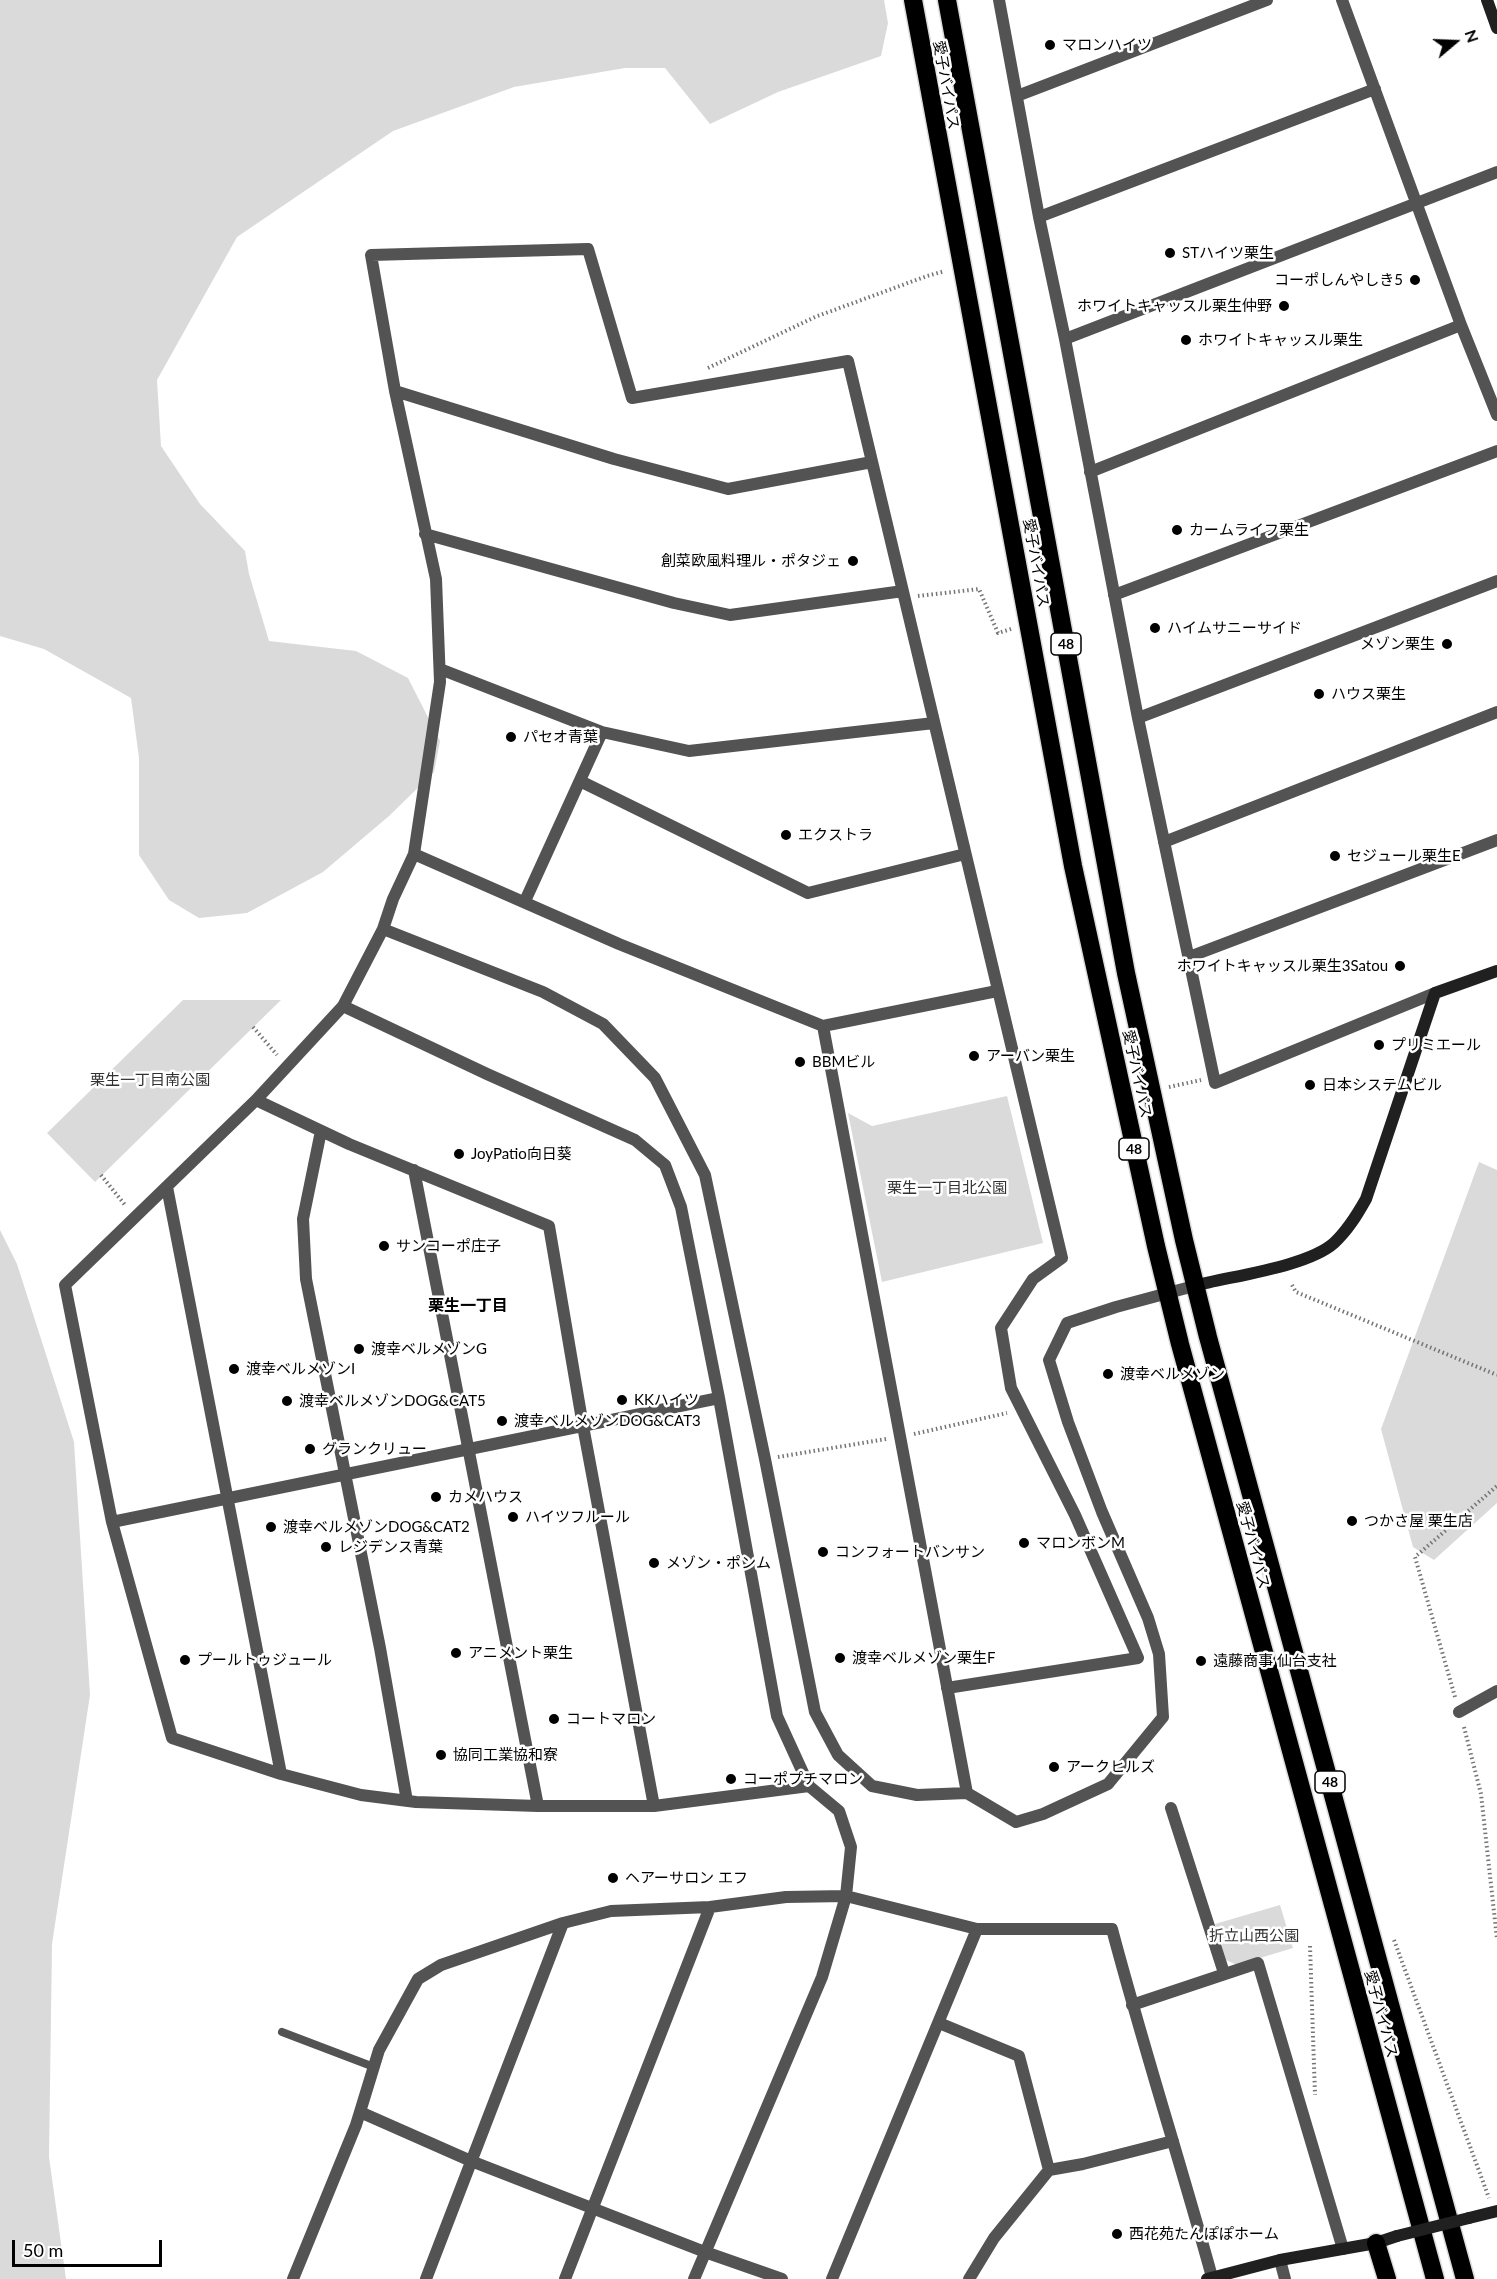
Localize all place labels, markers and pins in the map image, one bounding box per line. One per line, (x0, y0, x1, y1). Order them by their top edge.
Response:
place label: マロンハイツ (1062, 36, 1152, 54)
marker: マロンハイツ (1043, 38, 1057, 52)
place label: STハイツ栗生 (1182, 244, 1274, 262)
marker: STハイツ栗生 (1163, 246, 1177, 260)
place label: コーポしんやしき5 (1274, 271, 1403, 289)
marker: コーポしんやしき5 (1408, 273, 1422, 287)
place label: ホワイトキャッスル栗生仲野 (1077, 297, 1272, 315)
marker: ホワイトキャッスル栗生仲野 (1277, 299, 1291, 313)
place label: ホワイトキャッスル栗生 (1198, 331, 1363, 349)
marker: ホワイトキャッスル栗生 (1179, 333, 1193, 347)
place label: カームライフ栗生 (1189, 521, 1309, 539)
marker: カームライフ栗生 (1170, 523, 1184, 537)
place label: 創菜欧風料理ル・ポタジェ (661, 552, 841, 570)
marker: 創菜欧風料理ル・ポタジェ (846, 554, 860, 568)
place label: ハイムサニーサイド (1167, 619, 1302, 637)
marker: ハイムサニーサイド (1148, 621, 1162, 635)
place label: メゾン栗生 (1360, 635, 1435, 653)
marker: メゾン栗生 (1440, 637, 1454, 651)
place label: ハウス栗生 (1331, 685, 1406, 703)
marker: ハウス栗生 (1312, 687, 1326, 701)
place label: パセオ青葉 (523, 728, 598, 746)
marker: パセオ青葉 (504, 730, 518, 744)
place label: エクストラ (798, 826, 873, 844)
marker: エクストラ (779, 828, 793, 842)
place label: セジュール栗生E (1347, 847, 1461, 865)
marker: セジュール栗生E (1328, 849, 1342, 863)
place label: ホワイトキャッスル栗生3Satou (1177, 957, 1388, 975)
marker: ホワイトキャッスル栗生3Satou (1393, 959, 1407, 973)
place label: プリミエール (1391, 1036, 1481, 1054)
marker: プリミエール (1372, 1038, 1386, 1052)
place label: アーバン栗生 (986, 1047, 1075, 1065)
marker: アーバン栗生 (967, 1049, 981, 1063)
place label: BBMビル (812, 1053, 875, 1071)
marker: BBMビル (793, 1055, 807, 1069)
place label: 日本システムビル (1322, 1076, 1442, 1094)
marker: 日本システムビル (1303, 1078, 1317, 1092)
place label: JoyPatio向日葵 (471, 1145, 572, 1163)
marker: JoyPatio向日葵 (452, 1147, 466, 1161)
place label: サンコーポ庄子 (396, 1237, 501, 1255)
marker: サンコーポ庄子 (377, 1239, 391, 1253)
place label: 渡幸ベルメゾンG (371, 1340, 487, 1358)
marker: 渡幸ベルメゾンG (352, 1342, 366, 1356)
place label: 渡幸ベルメゾンI (246, 1360, 355, 1378)
marker: 渡幸ベルメゾンI (227, 1362, 241, 1376)
place label: 渡幸ベルメゾン (1120, 1365, 1225, 1383)
marker: 渡幸ベルメゾン (1101, 1367, 1115, 1381)
place label: KKハイツ (634, 1391, 699, 1409)
place label: 渡幸ベルメゾンDOG&CAT5 (299, 1392, 486, 1410)
marker: KKハイツ (615, 1393, 629, 1407)
marker: 渡幸ベルメゾンDOG&CAT5 (280, 1394, 294, 1408)
place label: 渡幸ベルメゾンDOG&CAT3 (514, 1412, 701, 1430)
marker: 渡幸ベルメゾンDOG&CAT3 (495, 1414, 509, 1428)
place label: グランクリュー (322, 1440, 427, 1458)
marker: グランクリュー (303, 1442, 317, 1456)
place label: カメハウス (448, 1488, 523, 1506)
marker: カメハウス (429, 1490, 443, 1504)
place label: ハイツフルール (525, 1508, 630, 1526)
marker: ハイツフルール (506, 1510, 520, 1524)
place label: つかさ屋 栗生店 (1364, 1512, 1473, 1530)
marker: つかさ屋 栗生店 (1345, 1514, 1359, 1528)
place label: 渡幸ベルメゾンDOG&CAT2 (283, 1518, 470, 1536)
marker: 渡幸ベルメゾンDOG&CAT2 (264, 1520, 278, 1534)
place label: マロンボンM (1036, 1534, 1125, 1552)
marker: マロンボンM (1017, 1536, 1031, 1550)
place label: レジデンス青葉 (338, 1538, 443, 1556)
marker: レジデンス青葉 (319, 1540, 333, 1554)
place label: コンフォートバンサン (835, 1543, 985, 1561)
marker: コンフォートバンサン (816, 1545, 830, 1559)
place label: メゾン・ポンム (666, 1554, 771, 1572)
marker: メゾン・ポンム (647, 1556, 661, 1570)
place label: アニメント栗生 (468, 1644, 573, 1662)
marker: アニメント栗生 (449, 1646, 463, 1660)
place label: 渡幸ベルメゾン栗生F (852, 1649, 995, 1667)
place label: プールトゥジュール (197, 1651, 332, 1669)
marker: 渡幸ベルメゾン栗生F (833, 1651, 847, 1665)
place label: 遠藤商事 仙台支社 (1213, 1652, 1337, 1670)
marker: プールトゥジュール (178, 1653, 192, 1667)
marker: 遠藤商事 仙台支社 (1194, 1654, 1208, 1668)
place label: コートマロン (566, 1710, 656, 1728)
marker: コートマロン (547, 1712, 561, 1726)
place label: 協同工業協和寮 (453, 1746, 558, 1764)
marker: 協同工業協和寮 (434, 1748, 448, 1762)
place label: アークヒルズ (1066, 1758, 1155, 1776)
marker: アークヒルズ (1047, 1760, 1061, 1774)
place label: コーポプチマロン (743, 1770, 863, 1788)
marker: コーポプチマロン (724, 1772, 738, 1786)
place label: ヘアーサロン エフ (625, 1869, 748, 1887)
marker: ヘアーサロン エフ (606, 1871, 620, 1885)
place label: 西花苑たんぽぽホーム (1129, 2225, 1279, 2243)
marker: 西花苑たんぽぽホーム (1110, 2227, 1124, 2241)

